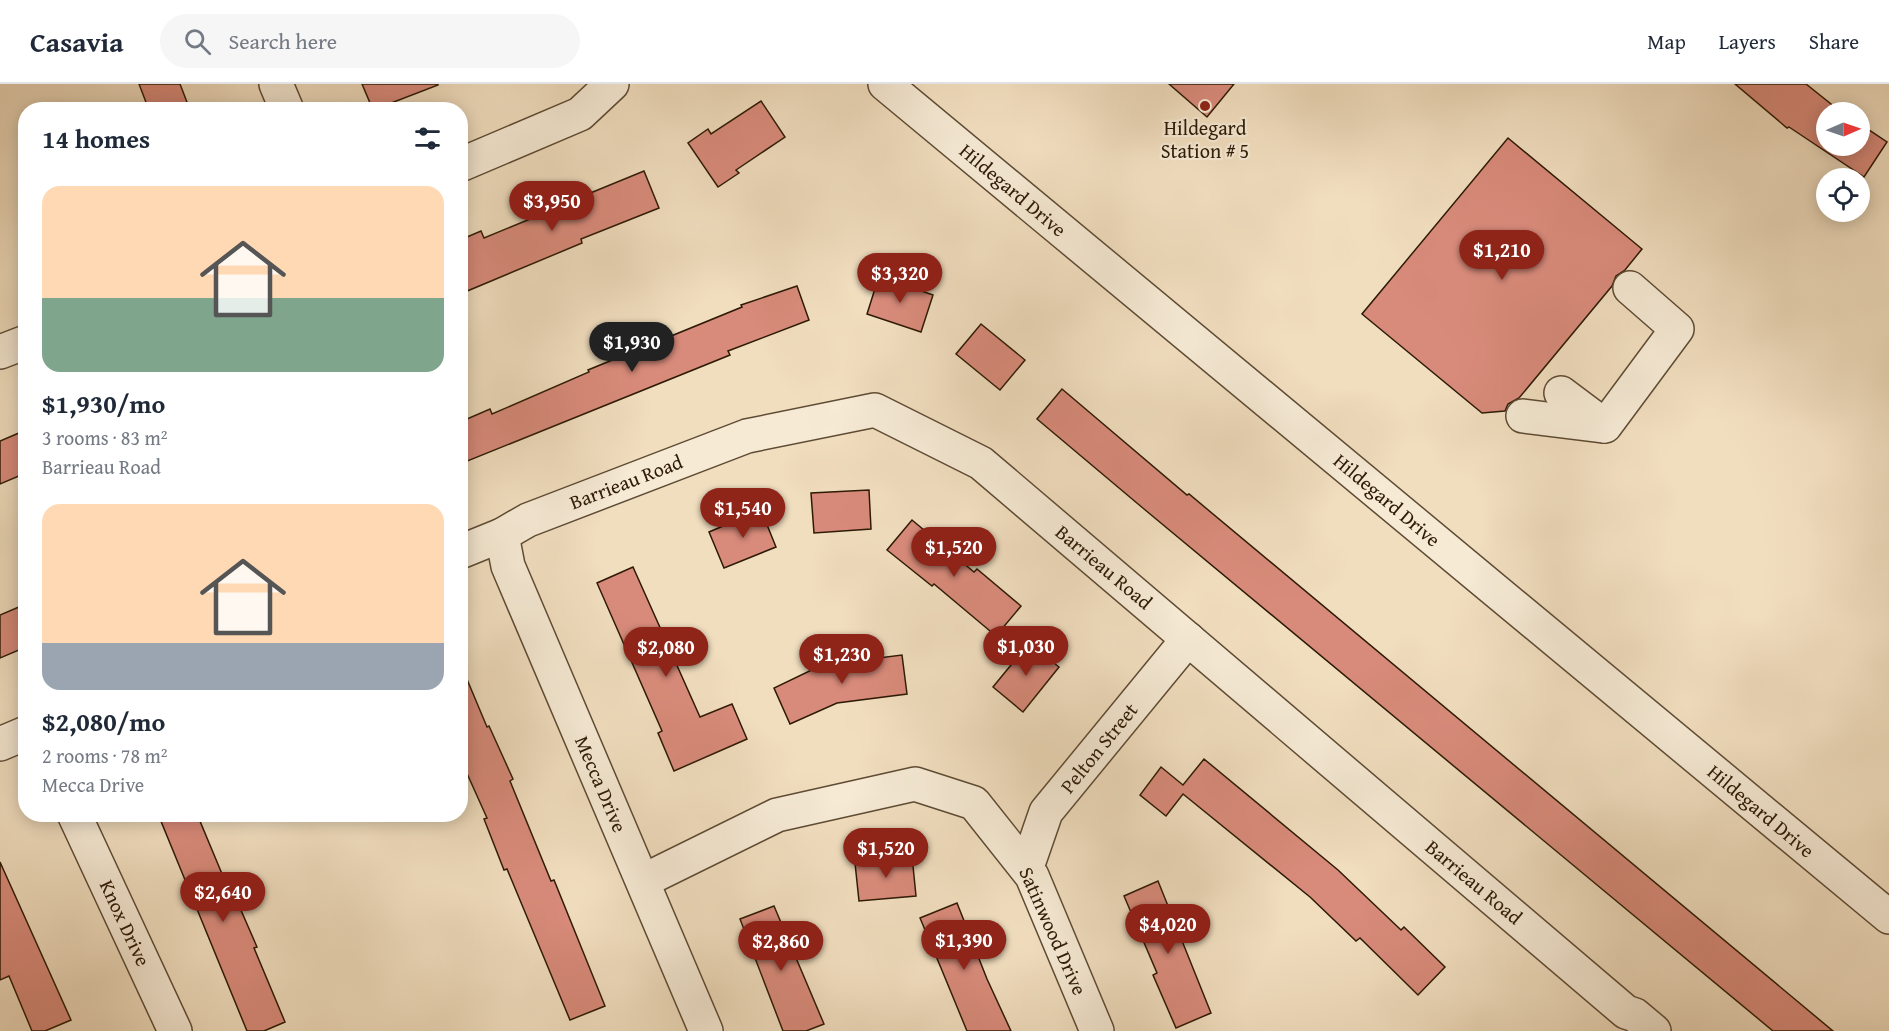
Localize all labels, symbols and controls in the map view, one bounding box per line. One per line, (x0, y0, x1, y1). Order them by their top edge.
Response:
search box (160, 14, 580, 68)
text: Casavia (30, 21, 124, 62)
icon: search (181, 25, 214, 58)
text: Search here (229, 25, 337, 57)
text: Map (1647, 26, 1686, 57)
text: Layers (1719, 26, 1776, 57)
text: Share (1809, 26, 1859, 57)
marker: Hildegard Station # 5 (1198, 99, 1212, 113)
north arrow (1816, 102, 1870, 156)
map controls (1816, 102, 1870, 222)
place label: Hildegard Station # 5 (1161, 113, 1249, 165)
text: 14 homes (42, 119, 150, 158)
icon: filters (411, 122, 444, 155)
street label: Hildegard Drive (953, 136, 1073, 243)
button: locate (1816, 168, 1870, 222)
pin: $3,950 (503, 181, 601, 232)
text: $3,950 (523, 186, 581, 215)
icon: home (189, 225, 297, 333)
pin: $1,210 (1453, 230, 1551, 281)
text: $1,210 (1473, 235, 1531, 264)
pin: $3,320 (851, 253, 949, 304)
text: $3,320 (871, 258, 929, 287)
pin: $1,930 (583, 322, 681, 373)
text: $1,930 (603, 327, 661, 356)
text: $1,930/mo (42, 384, 165, 423)
text: 3 rooms · 83 m² (42, 423, 168, 452)
street label: Hildegard Drive (1327, 446, 1447, 553)
street label: Barrieau Road (565, 447, 687, 516)
text: Barrieau Road (42, 452, 161, 481)
pin: $1,540 (694, 488, 792, 539)
text: $1,540 (714, 493, 772, 522)
street label: Barrieau Road (1049, 517, 1159, 616)
pin: $1,520 (905, 527, 1003, 578)
text: $1,520 (925, 532, 983, 561)
icon: home (189, 543, 297, 651)
pin: $1,030 (977, 626, 1075, 677)
pin: $2,080 (617, 627, 715, 678)
text: $1,030 (997, 631, 1055, 660)
text: $2,080 (637, 632, 695, 661)
pin: $1,230 (793, 634, 891, 685)
text: $1,230 (813, 639, 871, 668)
street label: Pelton Street (1053, 696, 1144, 799)
text: $2,080/mo (42, 702, 165, 741)
street label: Mecca Drive (568, 731, 635, 837)
text: 2 rooms · 78 m² (42, 741, 168, 770)
street label: Hildegard Drive (1701, 757, 1821, 864)
text: Mecca Drive (42, 770, 144, 799)
pin: $1,520 (837, 828, 935, 879)
street label: Barrieau Road (1419, 832, 1529, 931)
text: $1,520 (857, 833, 915, 862)
street label: Satinwood Drive (1012, 862, 1095, 999)
pin: $2,640 (174, 872, 272, 923)
street label: Knox Drive (93, 875, 158, 971)
text: $2,640 (194, 877, 252, 906)
pin: $4,020 (1119, 904, 1217, 955)
text: $4,020 (1139, 909, 1197, 938)
pin: $1,390 (915, 920, 1013, 971)
pin: $2,860 (732, 921, 830, 972)
text: $1,390 (935, 925, 993, 954)
text: $2,860 (752, 926, 810, 955)

